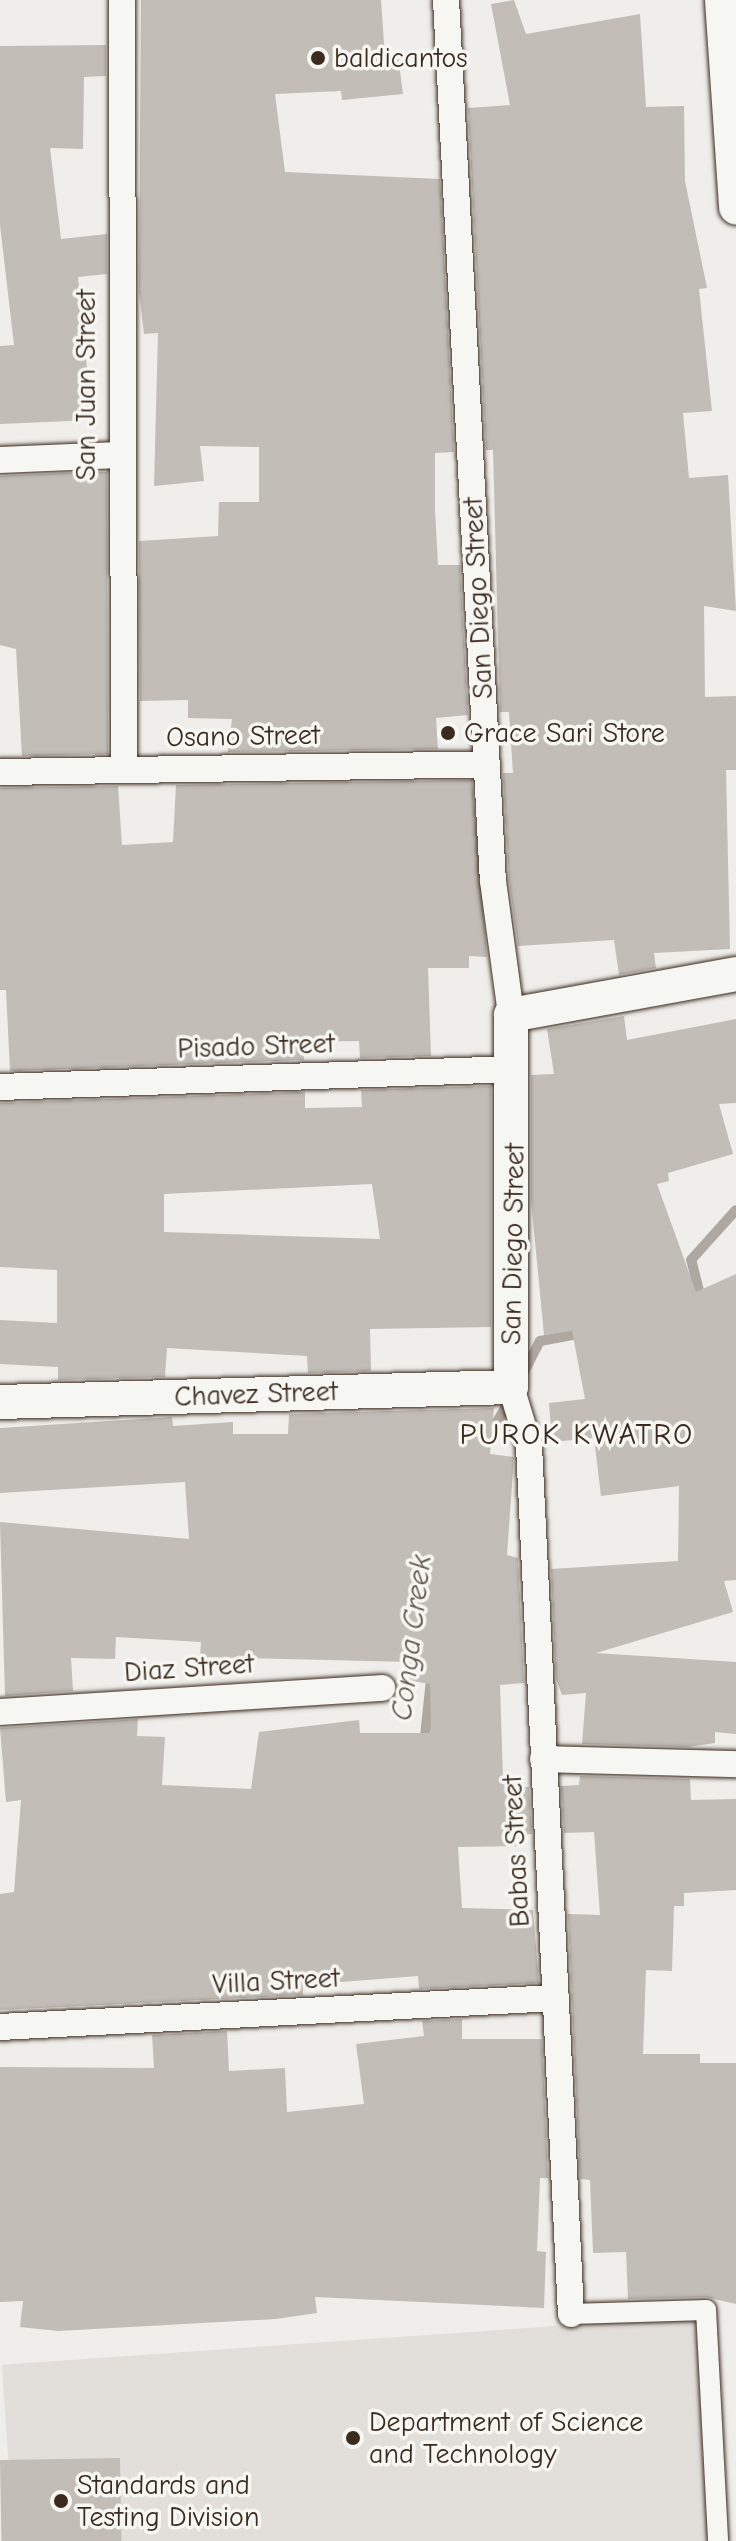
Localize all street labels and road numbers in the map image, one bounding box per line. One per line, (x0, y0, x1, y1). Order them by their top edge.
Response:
street label: San Juan Street (69, 289, 103, 481)
street label: San Diego Street (456, 496, 500, 700)
street label: Osano Street (166, 718, 320, 754)
street label: Pisado Street (177, 1026, 335, 1066)
street label: San Diego Street (494, 1143, 532, 1345)
street label: Chavez Street (174, 1374, 338, 1414)
street label: Diaz Street (123, 1647, 255, 1689)
street label: Babas Street (495, 1774, 537, 1928)
street label: Villa Street (211, 1961, 341, 2001)

